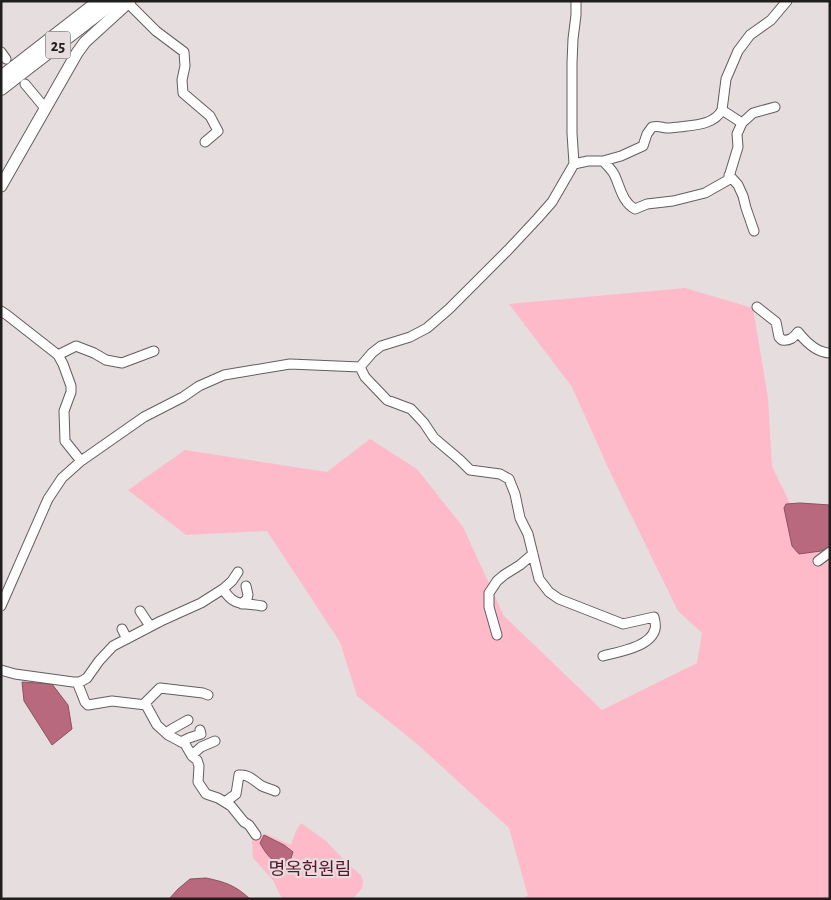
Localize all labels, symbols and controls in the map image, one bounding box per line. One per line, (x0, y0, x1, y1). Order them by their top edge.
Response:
road number: 25 (46, 32, 70, 58)
park label: 명옥헌원림 (269, 860, 351, 879)

